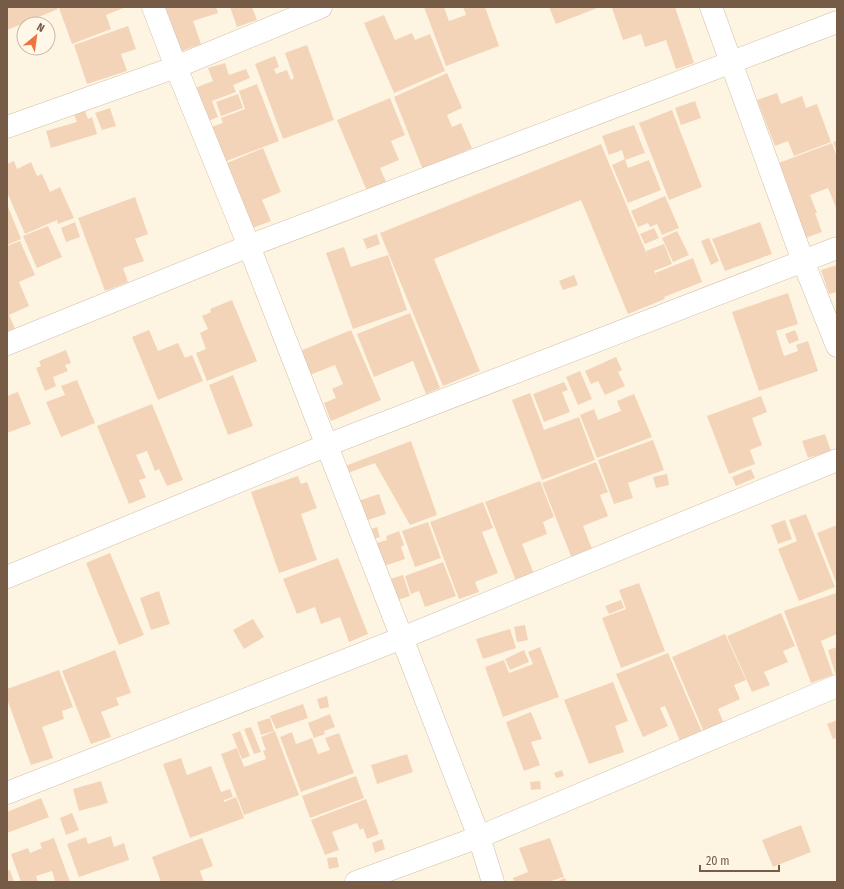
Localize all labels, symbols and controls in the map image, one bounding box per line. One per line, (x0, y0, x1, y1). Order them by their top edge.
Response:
north arrow (16, 16, 56, 56)
text: N (35, 20, 47, 35)
scale bar (700, 847, 779, 873)
text: 20 m (706, 854, 730, 868)

